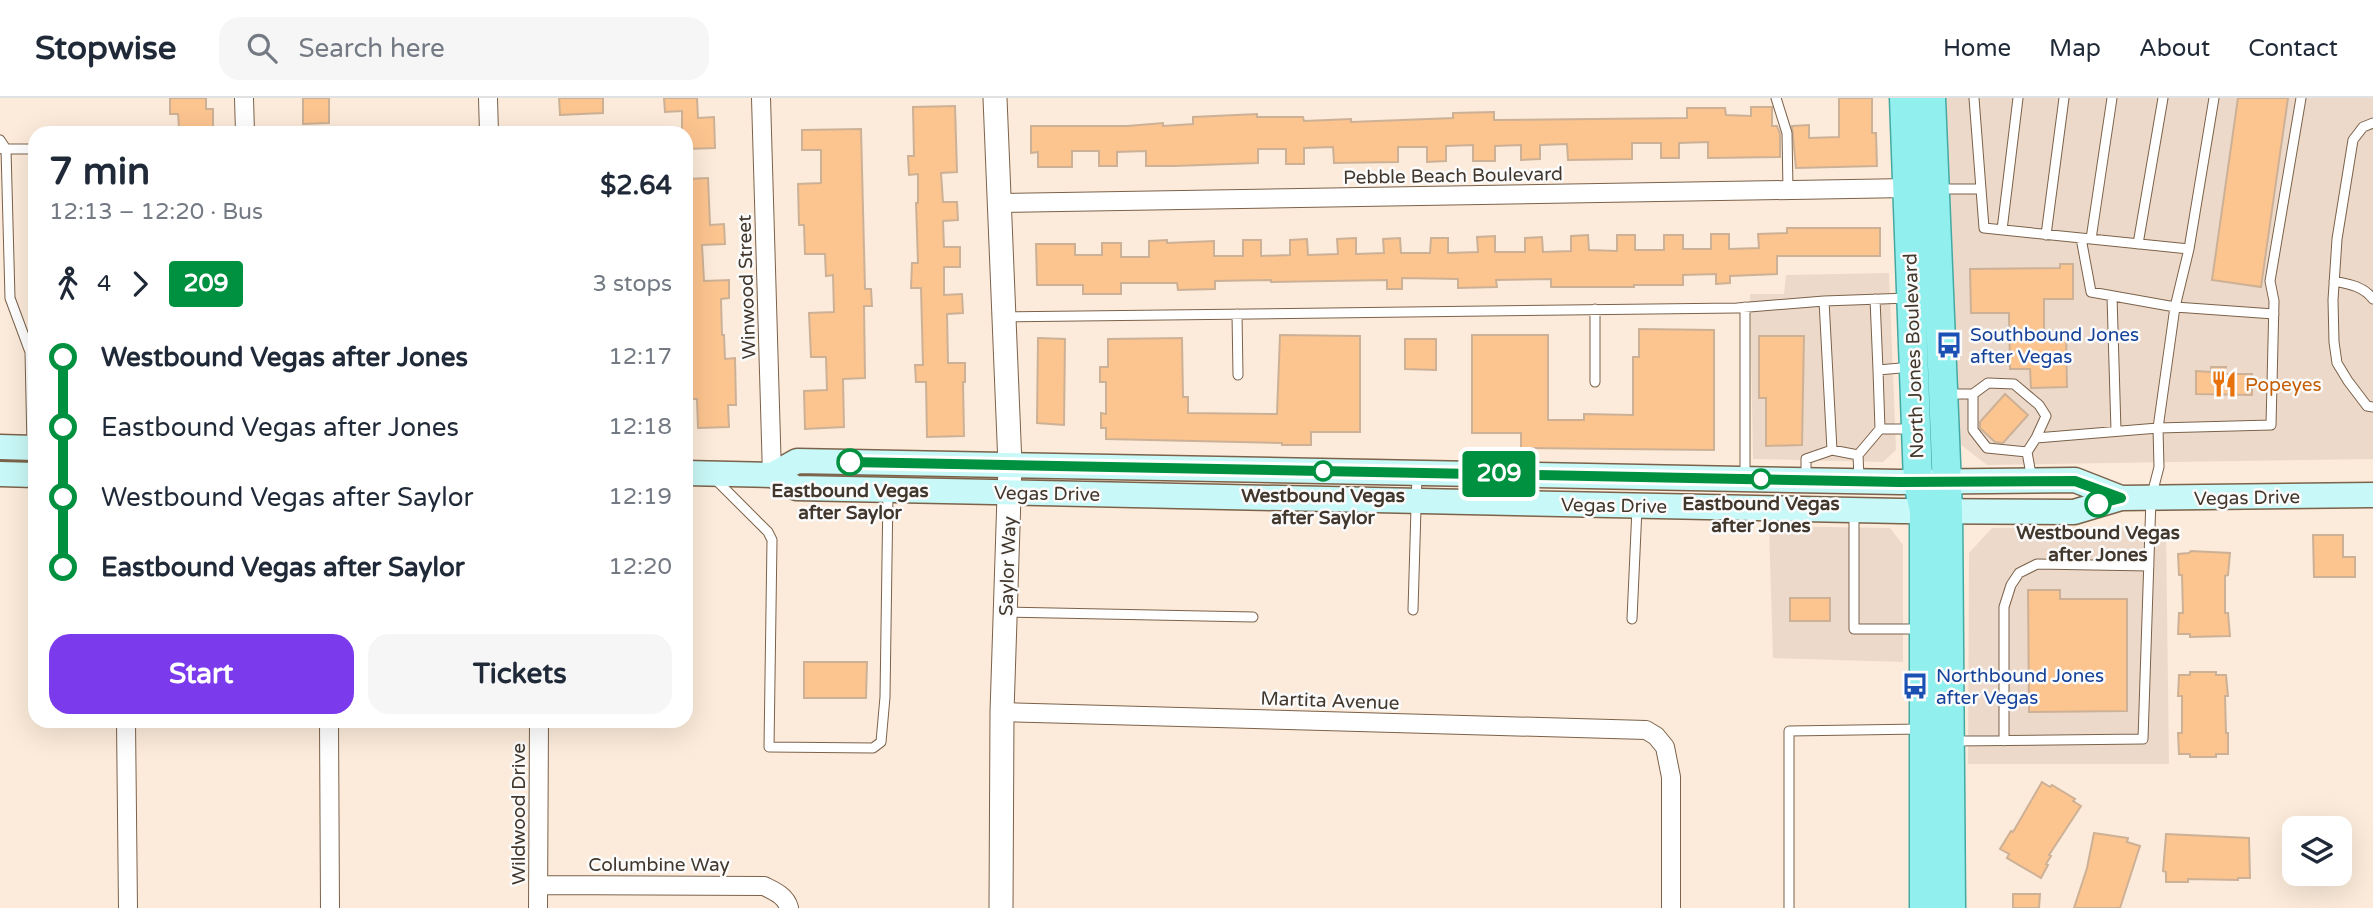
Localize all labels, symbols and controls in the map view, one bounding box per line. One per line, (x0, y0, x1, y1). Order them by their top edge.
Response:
search box (219, 17, 709, 80)
text: Stopwise (35, 29, 177, 68)
icon: search (243, 29, 281, 67)
text: Search here (299, 33, 445, 64)
text: Home (1943, 34, 2011, 63)
text: Map (2049, 34, 2101, 63)
text: About (2139, 34, 2210, 63)
text: Contact (2248, 34, 2338, 63)
text: 7 min (49, 149, 150, 195)
street label: Pebble Beach Boulevard (1343, 163, 1563, 189)
text: $2.64 (600, 170, 672, 201)
text: 12:13 – 12:20 · Bus (49, 198, 263, 226)
street label: Winwood Street (733, 214, 761, 360)
street label: North Jones Boulevard (1899, 253, 1929, 459)
icon: walk (49, 265, 87, 303)
icon: forward (121, 265, 159, 303)
text: 209 (183, 269, 229, 298)
text: 4 (97, 270, 111, 298)
text: 3 stops (592, 270, 672, 298)
place label: Southbound Jones after Vegas (1970, 324, 2139, 368)
bus stop icon: Southbound Jones after Vegas (1934, 330, 1964, 360)
text: Westbound Vegas after Jones (101, 342, 468, 373)
text: 12:17 (608, 343, 672, 371)
restaurant icon: Popeyes (2209, 369, 2239, 399)
place label: Popeyes (2245, 374, 2322, 396)
text: Eastbound Vegas after Jones (101, 412, 459, 443)
text: 12:18 (608, 413, 672, 441)
marker: Eastbound Vegas after Saylor (837, 449, 863, 475)
line badge: 209 (1459, 451, 1539, 497)
text: 209 (1476, 459, 1522, 488)
marker: Westbound Vegas after Saylor (1313, 461, 1333, 481)
marker: Eastbound Vegas after Jones (1751, 469, 1771, 489)
place label: Eastbound Vegas after Saylor (771, 480, 929, 525)
text: Westbound Vegas after Saylor (101, 482, 474, 513)
street label: Vegas Drive (994, 482, 1100, 506)
text: 12:19 (608, 483, 672, 511)
place label: Westbound Vegas after Saylor (1241, 485, 1405, 530)
street label: Vegas Drive (2194, 486, 2300, 510)
marker: Westbound Vegas after Jones (2085, 491, 2111, 517)
place label: Eastbound Vegas after Jones (1682, 493, 1840, 537)
street label: Vegas Drive (1561, 494, 1667, 518)
street label: Saylor Way (995, 516, 1021, 616)
place label: Westbound Vegas after Jones (2016, 522, 2180, 566)
text: Eastbound Vegas after Saylor (101, 552, 465, 583)
text: 12:20 (608, 553, 672, 581)
button: Start (49, 634, 354, 714)
button: Tickets (368, 634, 672, 714)
place label: Northbound Jones after Vegas (1936, 665, 2104, 709)
bus stop icon: Northbound Jones after Vegas (1900, 671, 1930, 701)
street label: Martita Avenue (1260, 688, 1400, 714)
street label: Wildwood Drive (508, 743, 530, 885)
map controls (2282, 816, 2352, 886)
button: layers (2282, 816, 2352, 886)
street label: Columbine Way (588, 854, 730, 876)

